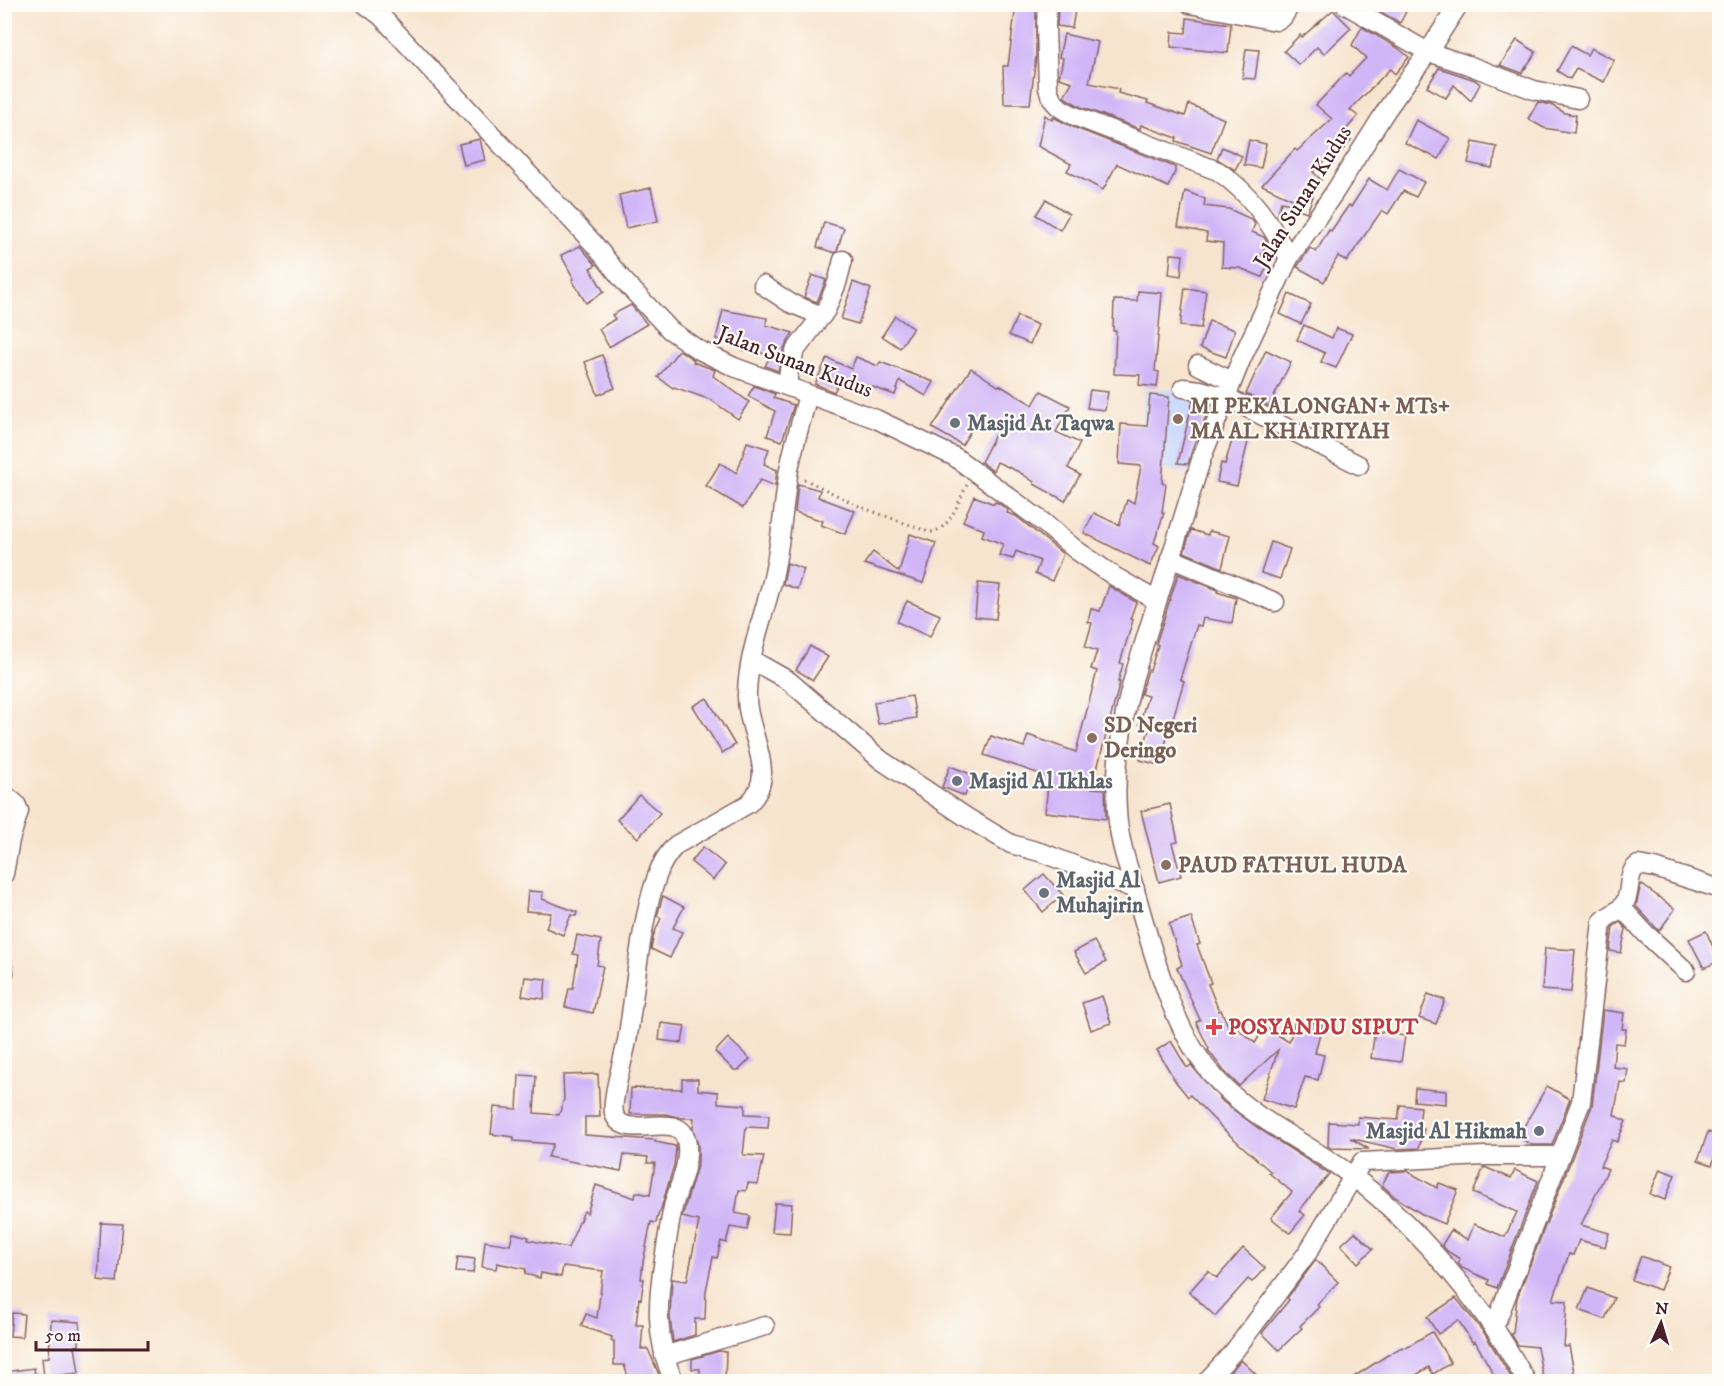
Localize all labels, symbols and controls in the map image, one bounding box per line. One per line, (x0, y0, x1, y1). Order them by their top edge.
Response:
street label: Jalan Sunan Kudus (1247, 120, 1358, 275)
street label: Jalan Sunan Kudus (712, 319, 876, 404)
place label: MI PEKALONGAN+ MTs+ MA AL KHAIRIYAH (1190, 393, 1450, 445)
place label: Masjid At Taqwa (967, 410, 1115, 438)
marker: MI PEKALONGAN+ MTs+ MA AL KHAIRIYAH (1171, 412, 1185, 426)
marker: Masjid At Taqwa (948, 416, 962, 430)
place label: SD Negeri Deringo (1104, 712, 1197, 764)
marker: SD Negeri Deringo (1085, 731, 1099, 745)
place label: Masjid Al Ikhlas (969, 768, 1113, 796)
marker: Masjid Al Ikhlas (950, 774, 964, 788)
place label: PAUD FATHUL HUDA (1178, 852, 1408, 879)
marker: PAUD FATHUL HUDA (1159, 858, 1173, 872)
place label: Masjid Al Muhajirin (1056, 867, 1144, 920)
marker: Masjid Al Muhajirin (1037, 886, 1051, 900)
place label: POSYANDU SIPUT (1228, 1014, 1419, 1041)
marker: POSYANDU SIPUT (1205, 1018, 1223, 1036)
place label: Masjid Al Hikmah (1366, 1118, 1527, 1146)
marker: Masjid Al Hikmah (1532, 1124, 1546, 1138)
north arrow (1631, 1293, 1691, 1353)
text: N (1655, 1299, 1669, 1319)
scale bar (36, 1314, 148, 1352)
text: 50 m (45, 1325, 81, 1347)

